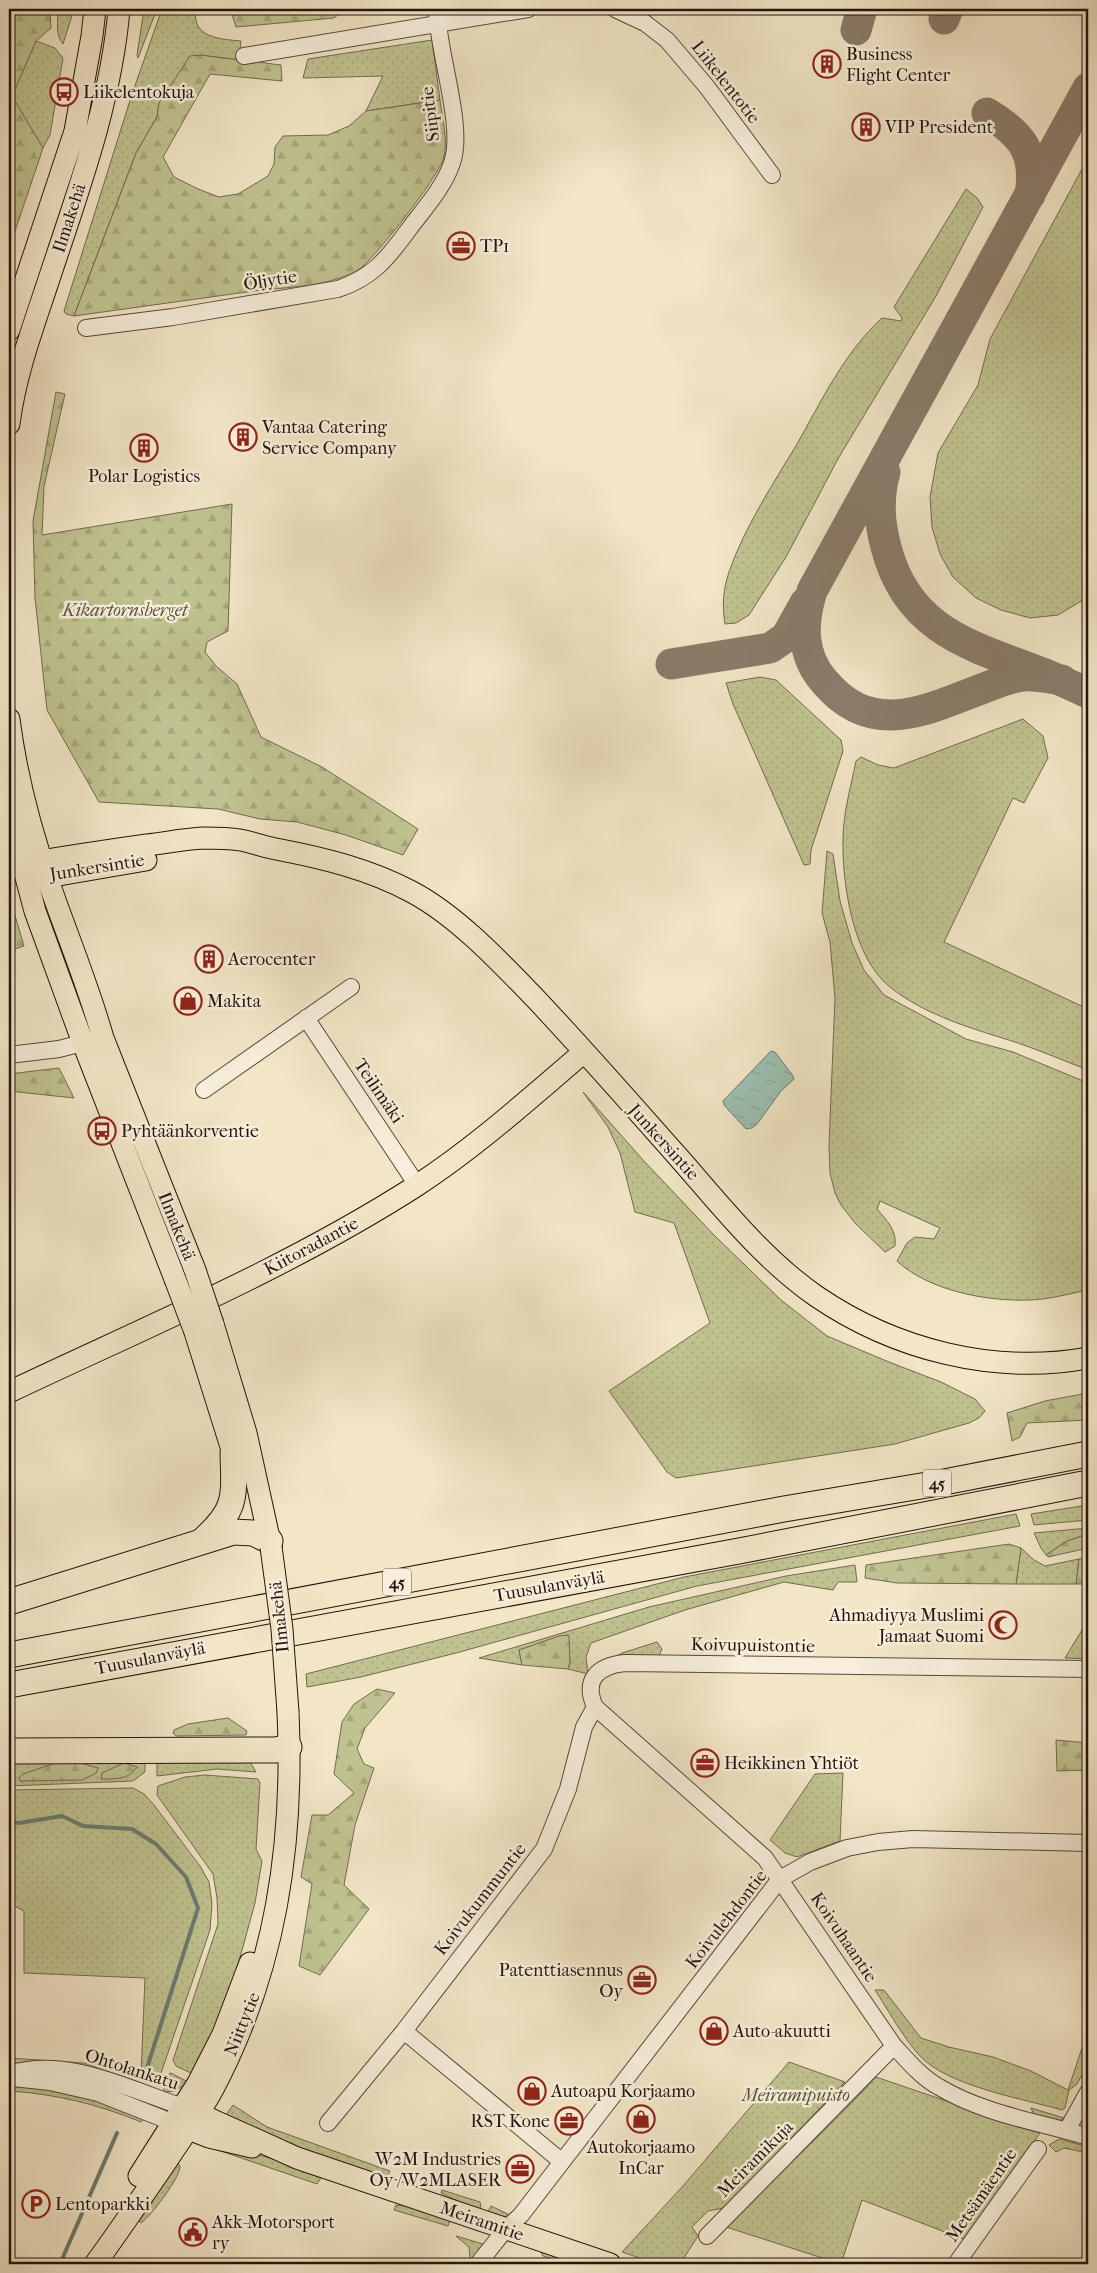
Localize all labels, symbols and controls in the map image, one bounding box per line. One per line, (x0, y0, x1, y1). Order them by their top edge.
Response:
street label: Liikelentotie (687, 37, 765, 128)
place label: Business Flight Center (846, 44, 951, 86)
building icon: Business Flight Center (812, 49, 842, 79)
bus stop icon: Liikelentokuja (49, 77, 79, 107)
place label: Liikelentokuja (83, 82, 195, 103)
street label: Siipitie (417, 85, 444, 143)
building icon: VIP President (851, 112, 881, 142)
place label: VIP President (884, 117, 994, 138)
street label: Ilmakehä (48, 180, 91, 255)
office icon: TP1 (446, 231, 476, 261)
place label: TP1 (480, 236, 509, 257)
street label: Öljytie (242, 265, 298, 295)
place label: Vantaa Catering Service Company (261, 417, 398, 459)
building icon: Vantaa Catering Service Company (228, 422, 258, 452)
building icon: Polar Logistics (129, 433, 159, 463)
place label: Polar Logistics (88, 466, 200, 487)
park label: Kikartornsberget (60, 600, 189, 621)
street label: Junkersintie (46, 850, 146, 886)
building icon: Aerocenter (194, 944, 224, 974)
place label: Aerocenter (227, 949, 316, 970)
shop icon: Makita (173, 986, 203, 1016)
place label: Makita (207, 991, 262, 1012)
street label: Teilimäki (349, 1055, 408, 1128)
street label: Junkersintie (623, 1098, 703, 1185)
bus stop icon: Pyhtäänkorventie (87, 1116, 117, 1146)
place label: Pyhtäänkorventie (121, 1121, 259, 1142)
street label: Ilmakehä (153, 1189, 200, 1264)
street label: Kiitoradantie (260, 1213, 362, 1280)
road number: 45 (923, 1470, 951, 1496)
street label: Tuusulanväylä (492, 1566, 607, 1607)
road number: 45 (383, 1568, 411, 1595)
street label: Ilmakehä (265, 1580, 294, 1654)
place label: Ahmadiyya Muslimi Jamaat Suomi (828, 1605, 985, 1647)
mosque icon: Ahmadiyya Muslimi Jamaat Suomi (988, 1610, 1018, 1640)
street label: Koivupuistontie (691, 1634, 815, 1657)
street label: Tuusulanväylä (93, 1637, 208, 1679)
office icon: Heikkinen Yhtiöt (690, 1748, 720, 1778)
place label: Heikkinen Yhtiöt (724, 1753, 860, 1774)
street label: Koivukummuntie (430, 1839, 531, 1959)
street label: Koivulehdontie (681, 1866, 771, 1973)
street label: Koivuhaantie (806, 1888, 881, 1986)
place label: Patenttiasennus Oy (499, 1960, 624, 2002)
office icon: Patenttiasennus Oy (627, 1965, 657, 1995)
street label: Niittytie (220, 1989, 265, 2059)
shop icon: Auto-akuutti (699, 2016, 729, 2046)
place label: Auto-akuutti (732, 2021, 832, 2042)
street label: Ohtolankatu (82, 2044, 181, 2095)
shop icon: Autoapu Korjaamo (517, 2076, 547, 2106)
place label: Autoapu Korjaamo (550, 2081, 695, 2102)
park label: Meiramipuisto (740, 2085, 850, 2106)
shop icon: Autokorjaamo InCar (626, 2104, 656, 2134)
office icon: RST Kone (554, 2106, 584, 2136)
place label: RST Kone (471, 2111, 550, 2132)
street label: Meiramikuja (713, 2116, 798, 2202)
place label: Autokorjaamo InCar (586, 2137, 695, 2179)
street label: Metsämäentie (941, 2144, 1021, 2246)
place label: W2M Industries Oy /W2MLASER (369, 2149, 502, 2191)
office icon: W2M Industries Oy /W2MLASER (505, 2154, 535, 2184)
parking icon: Lentoparkki (21, 2189, 51, 2219)
place label: Lentoparkki (55, 2194, 151, 2215)
street label: Meiramitie (437, 2197, 527, 2246)
place label: Akk-Motorsport ry (211, 2212, 335, 2254)
public building icon: Akk-Motorsport ry (178, 2217, 208, 2247)

